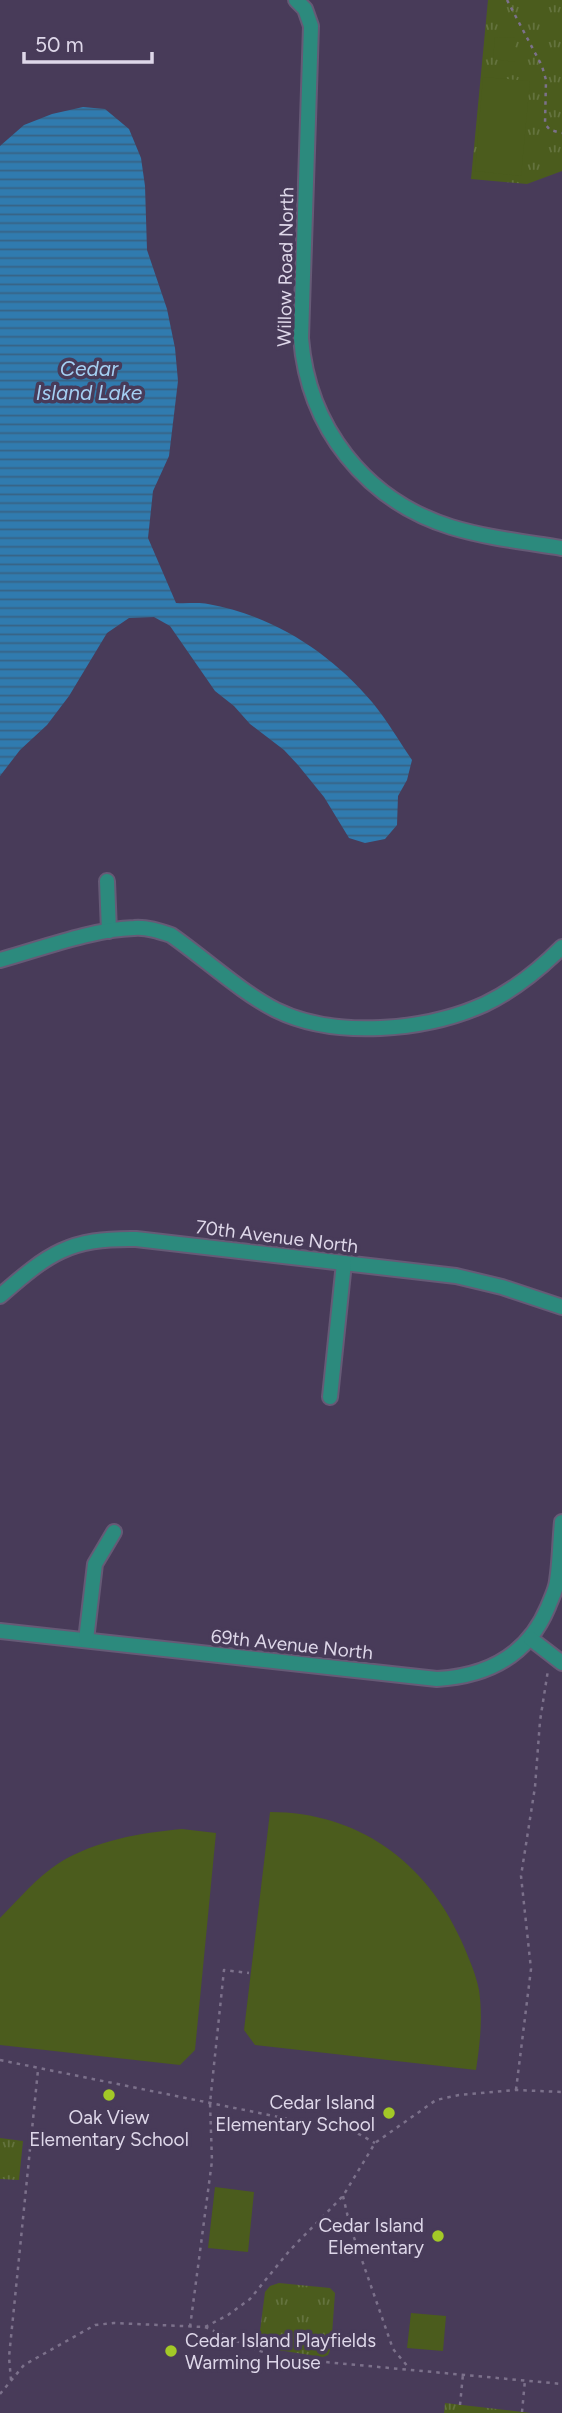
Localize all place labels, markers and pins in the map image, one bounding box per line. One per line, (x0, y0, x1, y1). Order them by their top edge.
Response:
marker: Oak View Elementary School (101, 2087, 117, 2103)
place label: Cedar Island Elementary School (215, 2091, 375, 2136)
marker: Cedar Island Elementary School (381, 2105, 397, 2121)
place label: Oak View Elementary School (29, 2106, 189, 2151)
place label: Cedar Island Elementary (318, 2214, 424, 2259)
marker: Cedar Island Elementary (430, 2228, 446, 2244)
place label: Cedar Island Playfields Warming House (185, 2329, 376, 2374)
marker: Cedar Island Playfields Warming House (163, 2343, 179, 2359)

